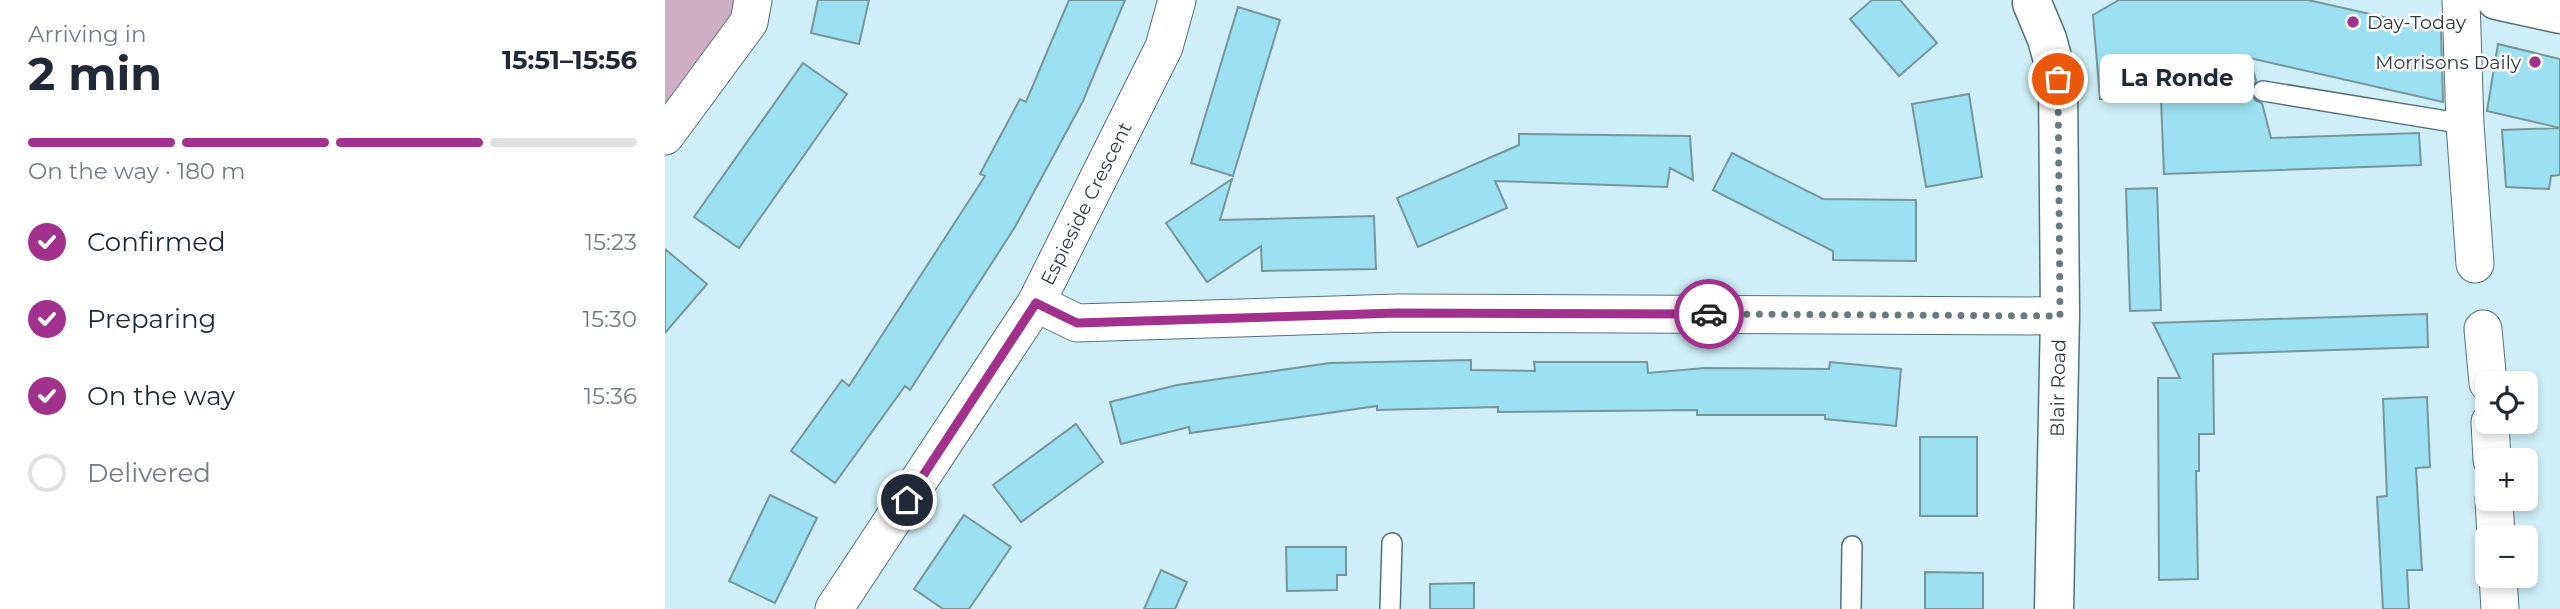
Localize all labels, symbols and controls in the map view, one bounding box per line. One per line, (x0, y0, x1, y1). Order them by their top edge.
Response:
place label: Day-Today (2367, 11, 2467, 34)
marker: Day-Today (2345, 14, 2361, 30)
text: Arriving in (28, 20, 147, 48)
text: 15:51–15:56 (502, 44, 637, 76)
text: 2 min (28, 45, 162, 102)
pin (2028, 49, 2088, 109)
place label: Morrisons Daily (2375, 51, 2522, 74)
marker: Morrisons Daily (2527, 54, 2543, 70)
callout: La Ronde (2100, 55, 2254, 104)
icon: bag (2039, 60, 2077, 98)
text: La Ronde (2120, 64, 2234, 92)
street label: Espieside Crescent (1035, 118, 1136, 289)
text: On the way · 180 m (28, 157, 246, 185)
icon: check (28, 223, 66, 261)
text: Confirmed (87, 226, 226, 258)
text: 15:23 (585, 228, 637, 256)
courier (1674, 279, 1744, 349)
icon: car (1690, 295, 1728, 333)
icon: check (28, 300, 66, 338)
text: Preparing (87, 303, 216, 335)
text: 15:30 (583, 305, 637, 333)
street label: Blair Road (2046, 339, 2070, 437)
map controls (2475, 371, 2538, 588)
button: locate (2475, 371, 2538, 434)
icon: check (28, 377, 66, 415)
text: On the way (87, 380, 235, 412)
text: 15:36 (584, 382, 637, 410)
button: + (2475, 448, 2538, 511)
text: Delivered (87, 457, 211, 489)
pin (877, 470, 937, 530)
icon: home (888, 481, 926, 519)
button: − (2475, 525, 2538, 588)

